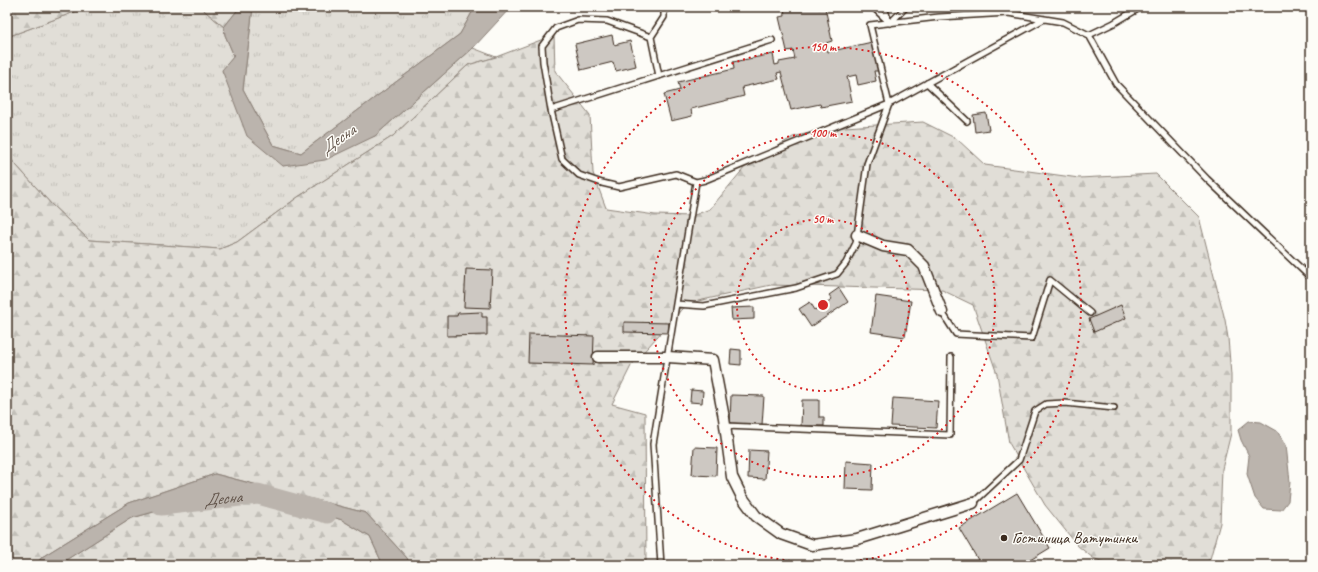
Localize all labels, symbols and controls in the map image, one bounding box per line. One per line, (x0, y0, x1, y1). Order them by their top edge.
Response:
text: 150 m (810, 39, 837, 55)
water label: Десна (316, 118, 361, 159)
text: 100 m (810, 125, 837, 141)
text: 50 m (813, 211, 834, 227)
centre of rings (816, 298, 830, 312)
water label: Десна (202, 485, 245, 511)
place label: Гостиница Ватутинки (1012, 528, 1138, 548)
marker: Гостиница Ватутинки (999, 533, 1009, 543)

